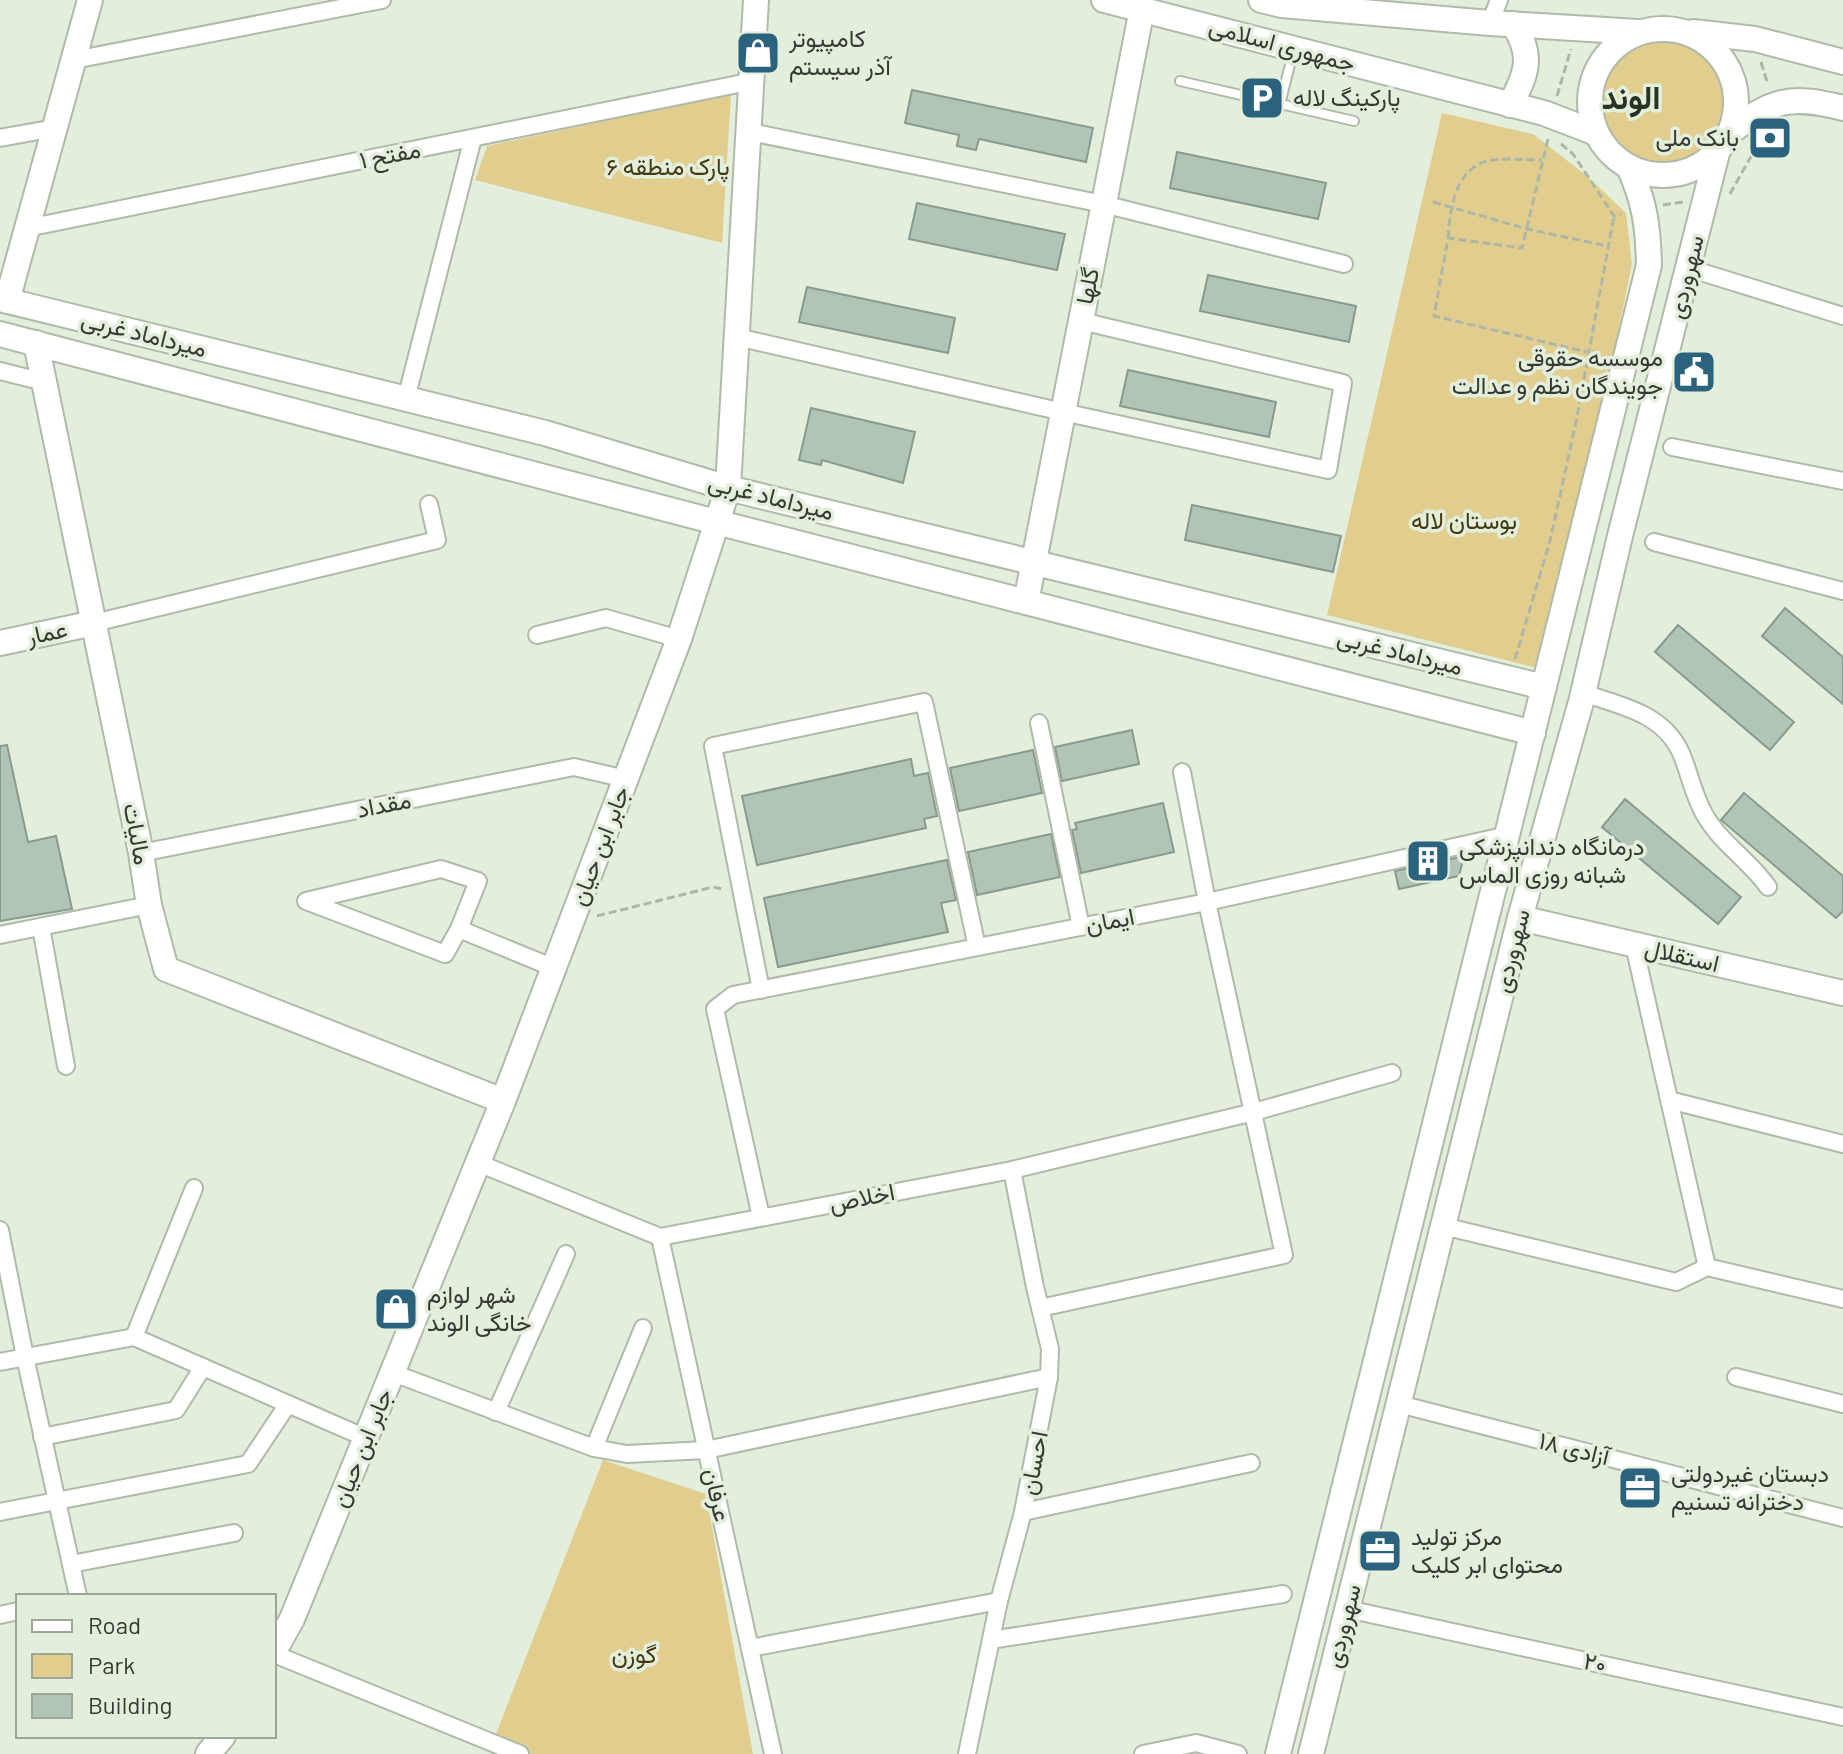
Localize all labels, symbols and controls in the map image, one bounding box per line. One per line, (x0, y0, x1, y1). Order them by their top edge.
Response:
street label: جمهوری اسلامی (1206, 10, 1359, 79)
place label: کامپیوتر آذر سیستم (788, 23, 893, 83)
shop icon: کامپیوتر آذر سیستم (734, 29, 782, 77)
parking icon: پارکینگ لاله (1238, 74, 1286, 122)
district label: الوند (1601, 77, 1661, 118)
place label: پارکینگ لاله (1293, 82, 1401, 114)
bank icon: بانک ملی (1746, 114, 1794, 162)
place label: بانک ملی (1655, 122, 1739, 152)
street label: مفتح ۱ (357, 133, 423, 178)
park label: پارک منطقه ۶ (606, 151, 730, 183)
street label: سهروردی (1660, 232, 1711, 322)
street label: گلها (1069, 265, 1106, 307)
street label: میرداماد غربی (78, 303, 210, 364)
place label: موسسه حقوقی جویندگان نظم و عدالت (1452, 342, 1663, 402)
public building icon: موسسه حقوقی جویندگان نظم و عدالت (1670, 348, 1718, 396)
street label: میرداماد غربی (705, 466, 837, 527)
park label: بوستان لاله (1411, 505, 1517, 536)
street label: عمار (23, 613, 70, 652)
street label: میرداماد غربی (1334, 621, 1466, 682)
street label: جابر ابن حیان (563, 782, 637, 910)
street label: مقداد (354, 784, 413, 823)
street label: مالیات (117, 801, 159, 867)
place label: درمانگاه دندان‍‍پزشکی شبانه روزی الماس (1459, 831, 1644, 890)
building icon: درمانگاه دندان‍‍پزشکی شبانه روزی الماس (1404, 837, 1452, 885)
street label: ایمان (1083, 901, 1137, 939)
street label: سهروردی (1486, 906, 1537, 996)
street label: استقلال (1642, 932, 1722, 978)
street label: اخلاص (827, 1176, 897, 1218)
place label: شهر لوازم خانگی الوند (427, 1279, 532, 1338)
shop icon: شهر لوازم خانگی الوند (372, 1285, 420, 1333)
street label: جابر ابن حیان (324, 1384, 399, 1512)
street label: آزادی ۱۸ (1535, 1425, 1615, 1473)
street label: احسان (1012, 1428, 1053, 1497)
place label: دبستان غیردولتی دخترانه تسنیم (1671, 1458, 1829, 1518)
office icon: دبستان غیردولتی دخترانه تسنیم (1616, 1464, 1664, 1512)
street label: عرفان (697, 1465, 738, 1524)
place label: مرکز تولید محتوای ابر کلیک (1411, 1521, 1563, 1580)
office icon: مرکز تولید محتوای ابر کلیک (1356, 1527, 1404, 1575)
street label: سهروردی (1317, 1581, 1368, 1671)
legend (16, 1594, 276, 1738)
text: Road (88, 1610, 141, 1639)
park label: گوزن (611, 1639, 657, 1670)
street label: ۲۰ (1581, 1645, 1609, 1678)
text: Park (88, 1650, 135, 1679)
text: Building (88, 1690, 172, 1719)

